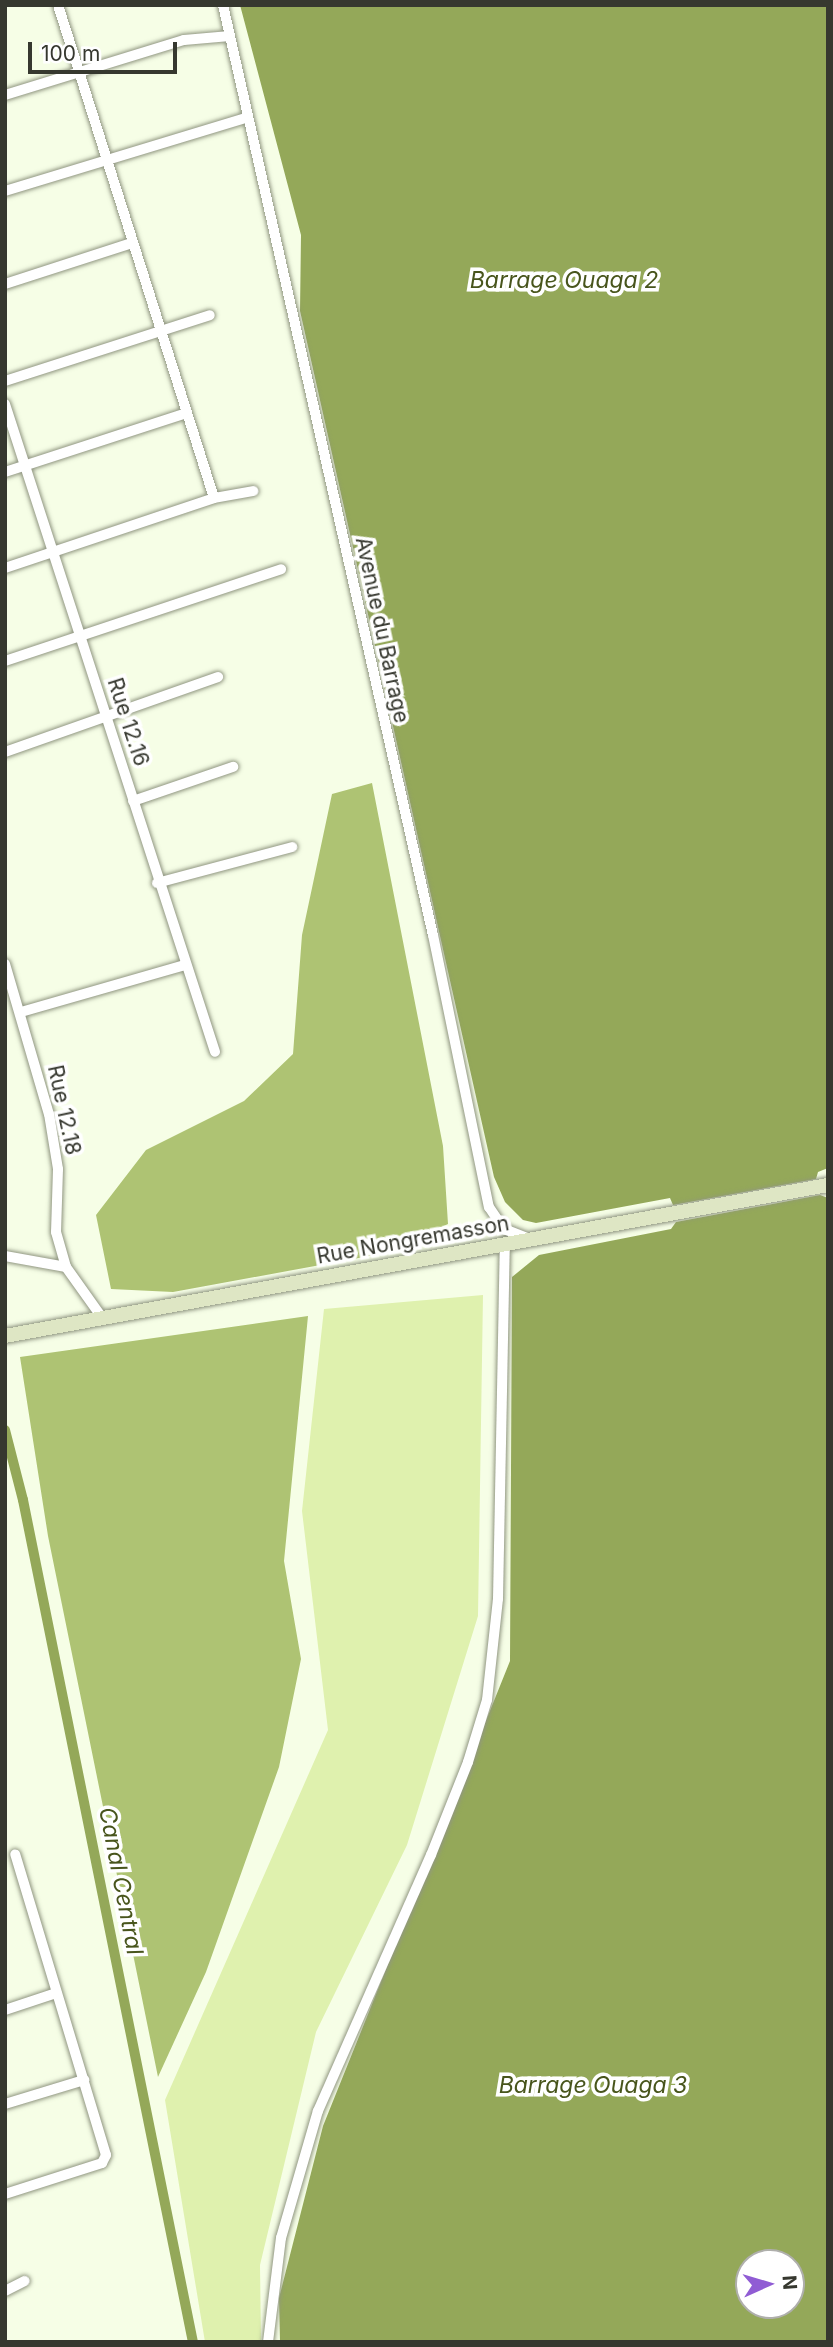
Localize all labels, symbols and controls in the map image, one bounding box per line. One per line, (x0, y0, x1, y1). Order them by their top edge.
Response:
scale bar (32, 28, 180, 72)
text: 100 m (41, 41, 100, 66)
water label: Barrage Ouaga 2 (470, 266, 658, 294)
street label: Avenue du Barrage (350, 535, 414, 725)
street label: Rue 12.16 (102, 675, 154, 769)
street label: Rue 12.18 (42, 1063, 86, 1157)
street label: Rue Nongremasson (315, 1211, 511, 1269)
water label: Canal Central (93, 1805, 149, 1957)
water label: Barrage Ouaga 3 (499, 2071, 687, 2099)
north arrow (735, 2249, 805, 2319)
text: N (777, 2275, 801, 2291)

